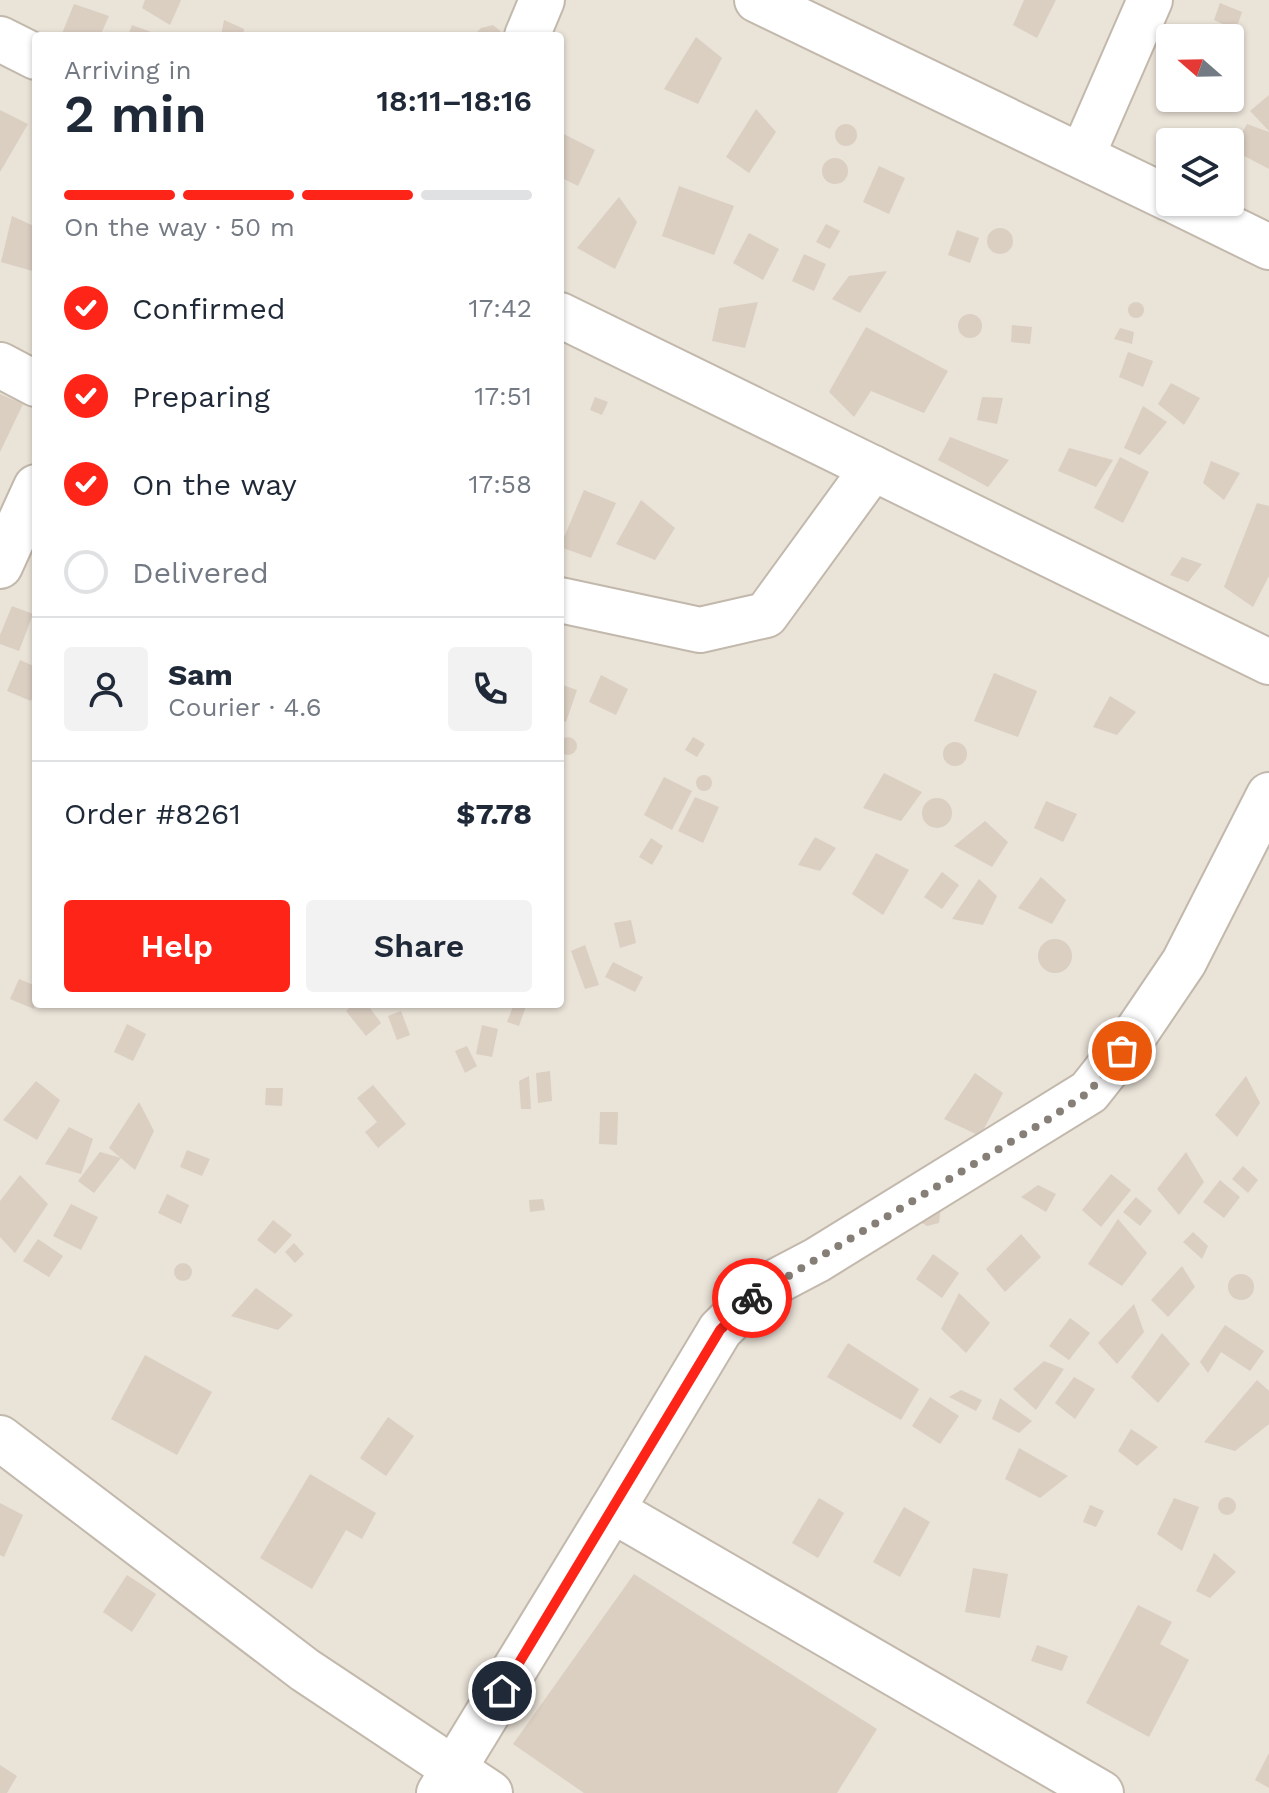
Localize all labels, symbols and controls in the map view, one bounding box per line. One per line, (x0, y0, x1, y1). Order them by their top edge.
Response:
north arrow (1156, 24, 1244, 112)
map controls (1156, 24, 1244, 216)
text: Arriving in (64, 55, 192, 85)
text: 18:11–18:16 (377, 83, 532, 118)
text: 2 min (64, 84, 207, 145)
button: layers (1156, 128, 1244, 216)
text: On the way · 50 m (64, 212, 295, 242)
icon: check (64, 286, 108, 330)
text: Confirmed (132, 291, 286, 326)
text: 17:42 (469, 293, 532, 323)
icon: check (64, 374, 108, 418)
text: Preparing (132, 379, 270, 414)
text: 17:51 (474, 381, 532, 411)
icon: check (64, 462, 108, 506)
text: On the way (132, 467, 297, 502)
text: 17:58 (468, 469, 532, 499)
text: Delivered (132, 555, 269, 590)
button: person (64, 647, 148, 731)
button: phone (448, 647, 532, 731)
text: Sam (168, 657, 233, 692)
text: Courier · 4.6 (168, 692, 322, 722)
text: Order #8261 (64, 796, 241, 831)
text: $7.78 (456, 796, 532, 831)
button: Help (64, 900, 290, 992)
button: Share (306, 900, 532, 992)
pin (1088, 1017, 1156, 1085)
icon: bag (1100, 1029, 1144, 1073)
courier (712, 1258, 792, 1338)
icon: bike (730, 1276, 774, 1320)
pin (468, 1657, 536, 1725)
icon: home (480, 1669, 524, 1713)

